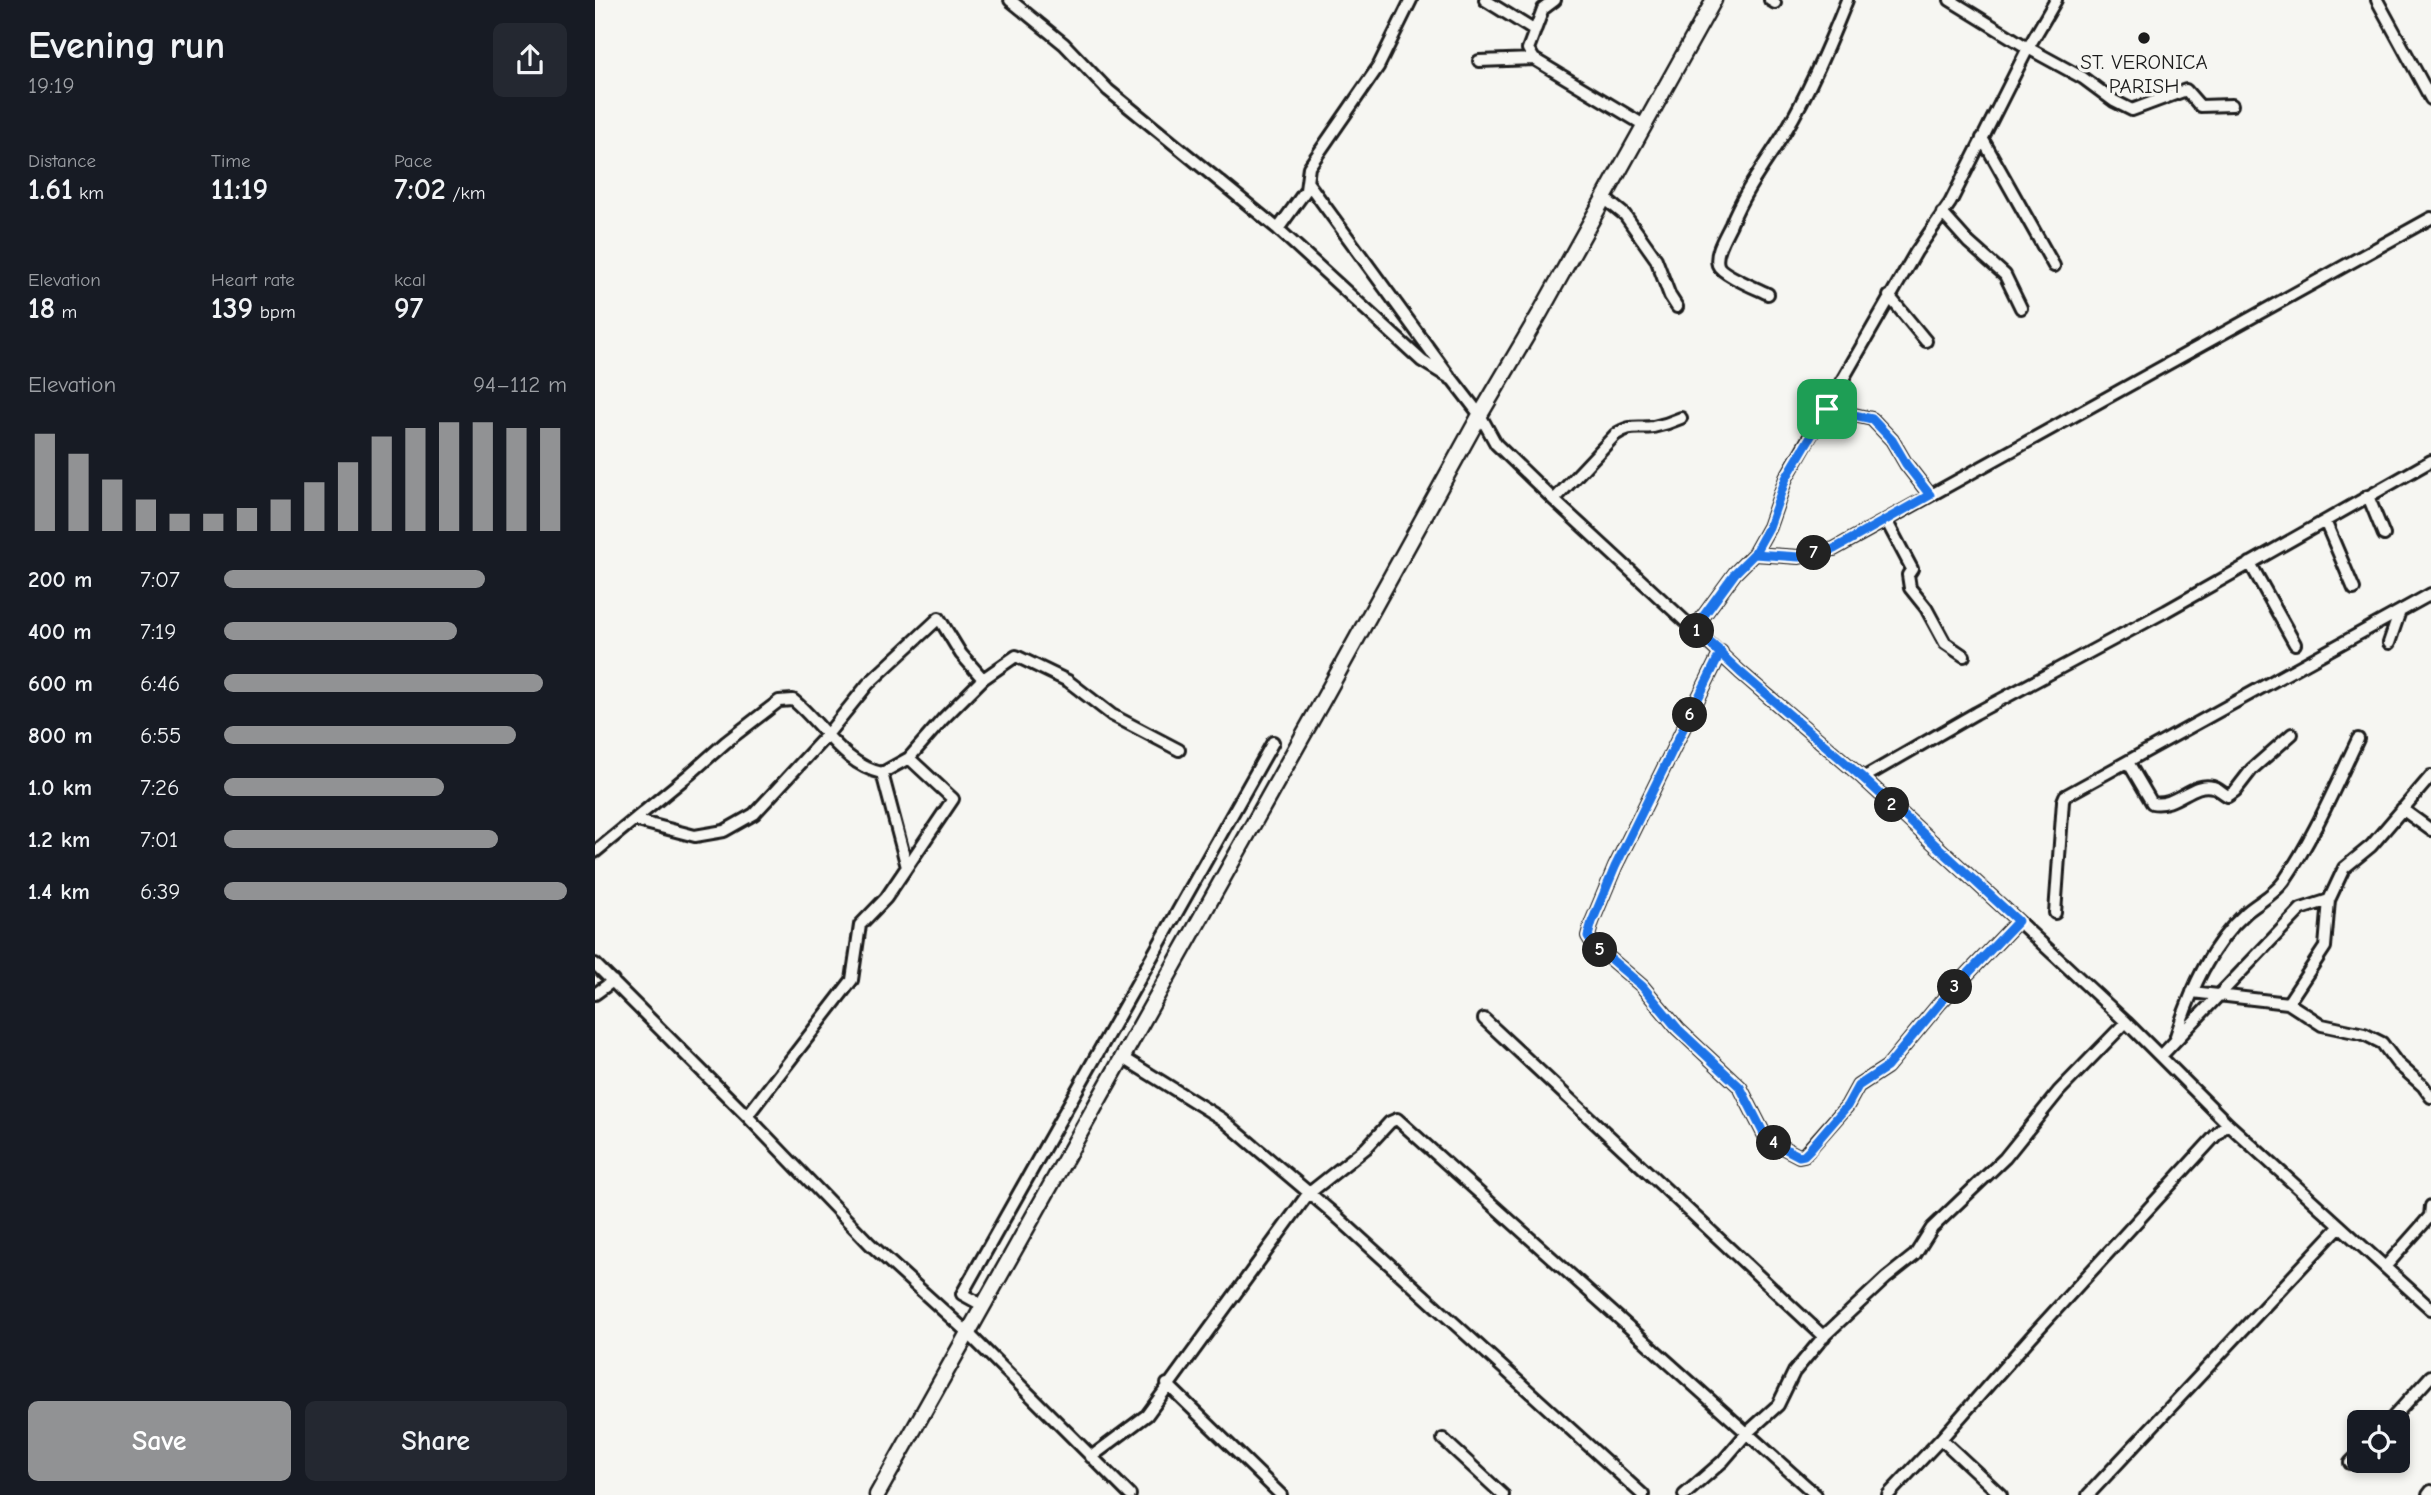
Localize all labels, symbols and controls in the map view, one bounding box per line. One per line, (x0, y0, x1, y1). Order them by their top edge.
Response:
button: share (493, 23, 567, 97)
text: Evening run (28, 24, 225, 68)
marker: ST. VERONICA PARISH (2136, 30, 2152, 46)
place label: ST. VERONICA PARISH (2080, 50, 2208, 98)
text: 19:19 (28, 72, 75, 99)
text: Distance (28, 150, 96, 172)
text: Time (211, 150, 250, 172)
text: Pace (394, 150, 432, 172)
text: 1.61 (28, 172, 73, 207)
text: 11:19 (211, 172, 268, 207)
text: 7:02 (394, 172, 446, 207)
text: km (73, 182, 104, 204)
text: /km (446, 182, 485, 204)
text: Elevation (28, 269, 101, 291)
text: Heart rate (211, 269, 295, 291)
text: kcal (394, 269, 426, 291)
text: 18 (28, 291, 55, 326)
text: 139 (211, 291, 253, 326)
text: 97 (394, 291, 423, 326)
text: m (55, 301, 77, 323)
text: bpm (253, 301, 296, 323)
text: Elevation (28, 371, 116, 398)
text: 94–112 m (473, 371, 567, 398)
pin (1797, 379, 1857, 439)
icon: arrive (1808, 390, 1846, 428)
pin: 7 (1797, 536, 1831, 570)
text: 7 (1809, 541, 1818, 563)
text: 200 m (28, 566, 92, 593)
text: 7:07 (140, 566, 180, 593)
pin: 1 (1679, 614, 1715, 648)
text: 400 m (28, 618, 92, 645)
text: 7:19 (140, 618, 176, 645)
text: 1 (1693, 619, 1700, 641)
text: 600 m (28, 670, 93, 697)
text: 6:46 (140, 670, 180, 697)
pin: 6 (1673, 698, 1707, 732)
text: 6 (1685, 703, 1694, 725)
text: 800 m (28, 722, 93, 749)
text: 6:55 (140, 722, 182, 749)
text: 1.0 km (28, 774, 92, 801)
text: 7:26 (140, 774, 180, 801)
pin: 2 (1875, 788, 1909, 822)
text: 2 (1887, 793, 1896, 815)
text: 1.2 km (28, 826, 90, 853)
text: 7:01 (140, 826, 178, 853)
text: 1.4 km (28, 878, 90, 905)
text: 6:39 (140, 878, 180, 905)
pin: 5 (1583, 932, 1618, 968)
text: 5 (1594, 938, 1605, 960)
pin: 3 (1937, 970, 1973, 1004)
text: 3 (1950, 975, 1959, 997)
pin: 4 (1757, 1126, 1791, 1160)
text: 4 (1769, 1131, 1778, 1153)
button: Save (28, 1401, 291, 1481)
button: Share (305, 1401, 567, 1481)
map controls (2347, 1410, 2410, 1473)
button: locate (2347, 1410, 2410, 1473)

